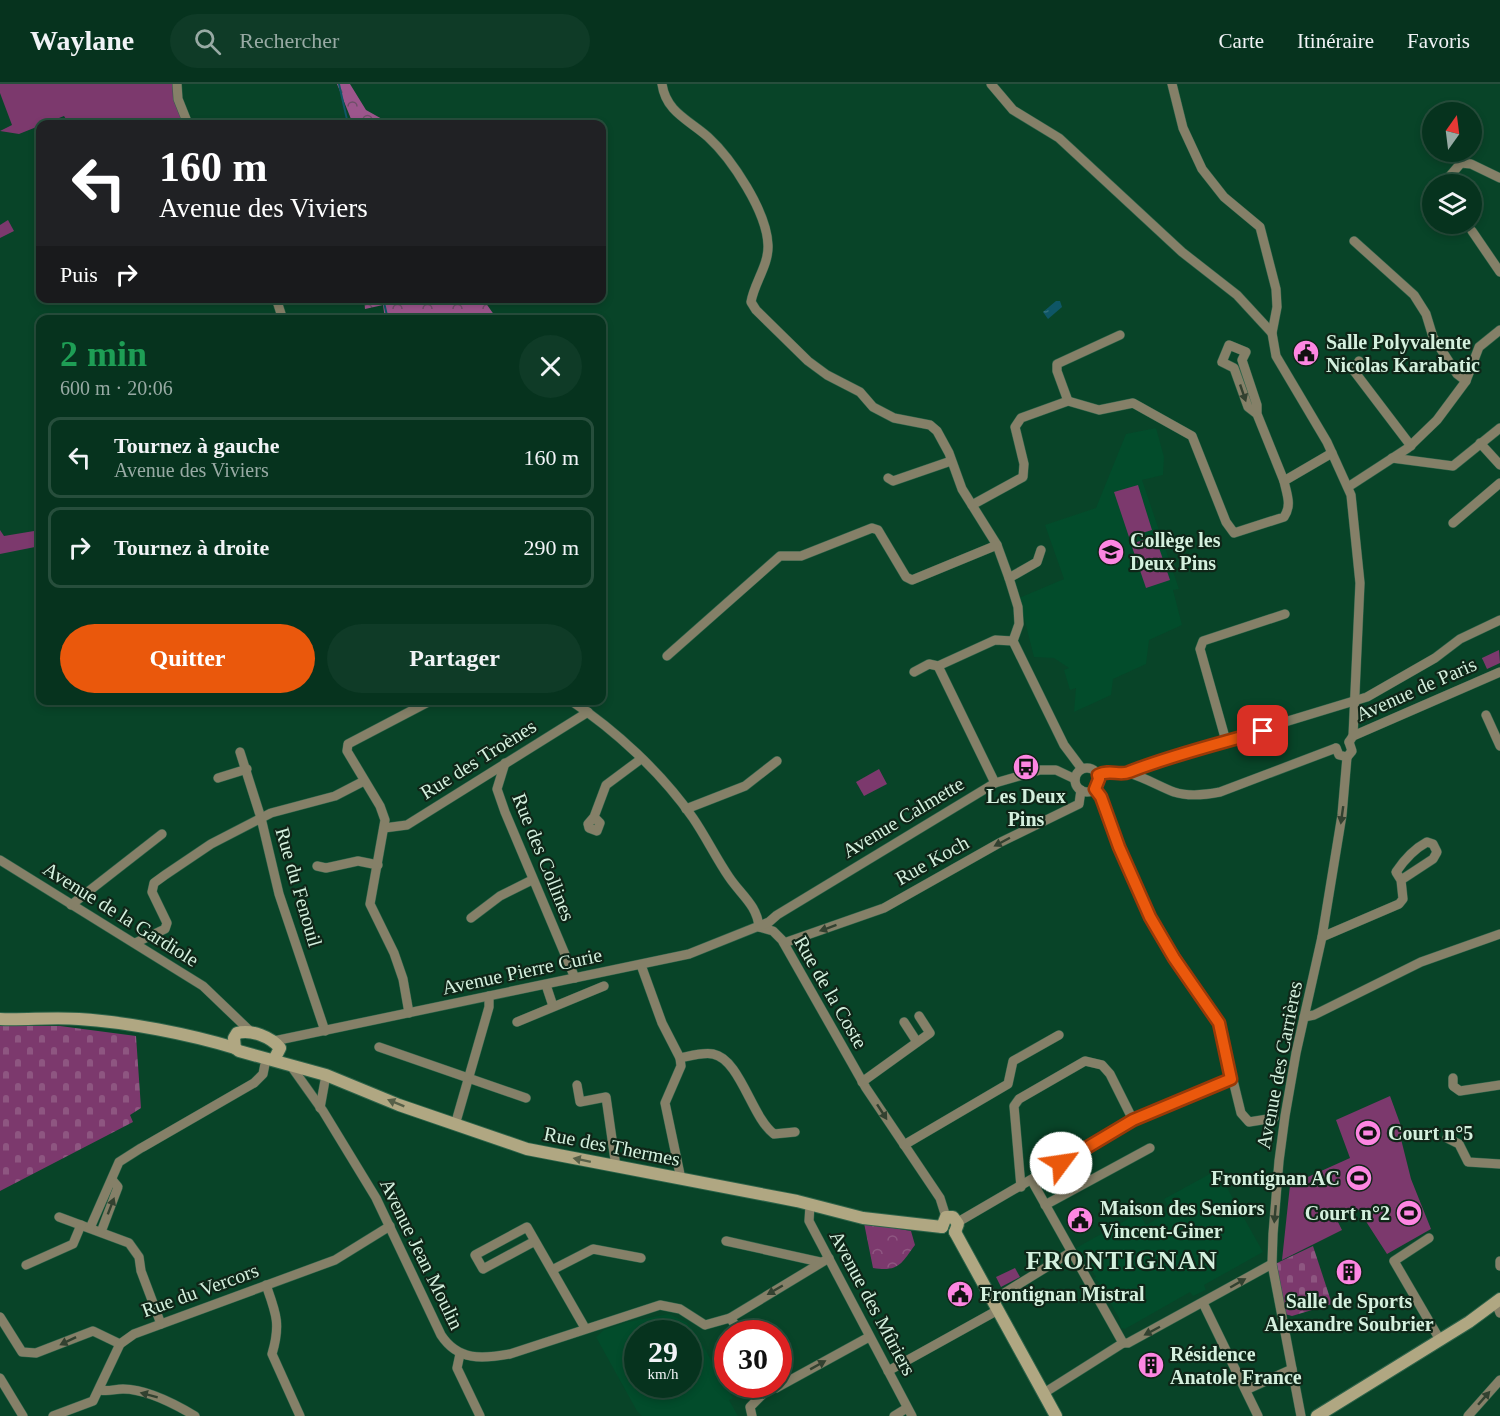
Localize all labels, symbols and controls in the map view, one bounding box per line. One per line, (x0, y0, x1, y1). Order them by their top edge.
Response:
search box (170, 14, 590, 68)
text: Waylane (30, 25, 134, 56)
icon: search (191, 25, 224, 58)
text: Rechercher (239, 28, 339, 53)
text: Carte (1219, 29, 1264, 53)
text: Itinéraire (1297, 29, 1374, 53)
text: Favoris (1407, 29, 1470, 53)
north arrow (1422, 102, 1482, 162)
map controls (1422, 102, 1482, 234)
icon: left (60, 144, 138, 222)
text: 160 m (159, 144, 268, 190)
button: layers (1422, 174, 1482, 234)
text: Avenue des Viviers (159, 193, 368, 223)
icon: right (110, 258, 143, 291)
text: Puis (60, 262, 98, 287)
place label: Salle Polyvalente Nicolas Karabatic (1326, 331, 1480, 376)
text: 2 min (60, 334, 147, 374)
button: close (519, 335, 582, 398)
public building icon: Salle Polyvalente Nicolas Karabatic (1291, 338, 1321, 368)
text: 600 m · 20:06 (60, 377, 173, 399)
one-way arrow (1239, 384, 1249, 402)
text: Tournez à gauche (114, 433, 279, 458)
icon: left (63, 441, 96, 474)
text: 160 m (523, 445, 579, 470)
text: Avenue des Viviers (114, 459, 269, 481)
place label: Collège les Deux Pins (1130, 529, 1221, 574)
icon: right (63, 531, 96, 564)
text: Tournez à droite (114, 535, 269, 560)
text: 290 m (523, 535, 579, 560)
school or university icon: Collège les Deux Pins (1096, 537, 1126, 567)
button: Quitter (60, 624, 315, 693)
button: Partager (327, 624, 582, 693)
street label: Avenue de Paris (1352, 653, 1480, 725)
pin (1237, 705, 1288, 756)
icon: arrive (1246, 714, 1279, 747)
street label: Rue des Troènes (416, 715, 540, 803)
bus stop icon: Les Deux Pins (1011, 752, 1041, 782)
street label: Avenue Calmette (838, 772, 968, 862)
place label: Les Deux Pins (986, 785, 1066, 830)
street label: Rue des Collines (508, 790, 580, 924)
one-way arrow (1337, 806, 1346, 825)
street label: Rue du Fenouil (271, 825, 327, 950)
street label: Rue Koch (891, 831, 973, 889)
one-way arrow (993, 837, 1010, 847)
street label: Avenue de la Gardiole (39, 857, 203, 971)
one-way arrow (818, 923, 836, 933)
street label: Rue de la Coste (790, 932, 872, 1052)
street label: Avenue Pierre Curie (440, 943, 604, 999)
street label: Avenue des Carrières (1252, 979, 1306, 1151)
one-way arrow (387, 1098, 405, 1107)
one-way arrow (876, 1104, 887, 1121)
sports icon: Court n°5 (1353, 1118, 1383, 1148)
street label: Rue des Thermes (542, 1122, 682, 1170)
place label: Court n°5 (1388, 1122, 1473, 1144)
position arrow (1029, 1131, 1093, 1195)
one-way arrow (572, 1155, 591, 1164)
sports icon: Frontignan AC (1344, 1163, 1374, 1193)
place label: Frontignan AC (1211, 1167, 1340, 1190)
street label: Avenue Jean Moulin (376, 1175, 468, 1333)
one-way arrow (107, 1197, 116, 1215)
place label: Maison des Seniors Vincent-Giner (1100, 1197, 1265, 1242)
sports icon: Court n°2 (1394, 1198, 1424, 1228)
place label: Court n°2 (1305, 1202, 1390, 1224)
public building icon: Maison des Seniors Vincent-Giner (1065, 1205, 1095, 1235)
one-way arrow (1270, 1205, 1280, 1224)
street label: Avenue des Mûriers (826, 1227, 921, 1379)
district label: FRONTIGNAN (1026, 1246, 1218, 1275)
building icon: Salle de Sports Alexandre Soubrier (1334, 1257, 1364, 1287)
street label: Rue du Vercors (138, 1259, 262, 1321)
public building icon: Frontignan Mistral (945, 1279, 975, 1309)
one-way arrow (1229, 1279, 1246, 1289)
place label: Frontignan Mistral (980, 1283, 1145, 1306)
one-way arrow (766, 1285, 783, 1295)
place label: Salle de Sports Alexandre Soubrier (1264, 1290, 1434, 1335)
speed limit sign: 30 (714, 1320, 792, 1398)
one-way arrow (1143, 1326, 1160, 1336)
text: 29 (648, 1335, 678, 1368)
one-way arrow (59, 1337, 76, 1346)
place label: Résidence Anatole France (1170, 1343, 1302, 1388)
building icon: Résidence Anatole France (1136, 1350, 1166, 1380)
one-way arrow (810, 1360, 827, 1370)
text: km/h (648, 1366, 678, 1382)
one-way arrow (140, 1390, 158, 1399)
one-way arrow (1477, 1391, 1490, 1406)

